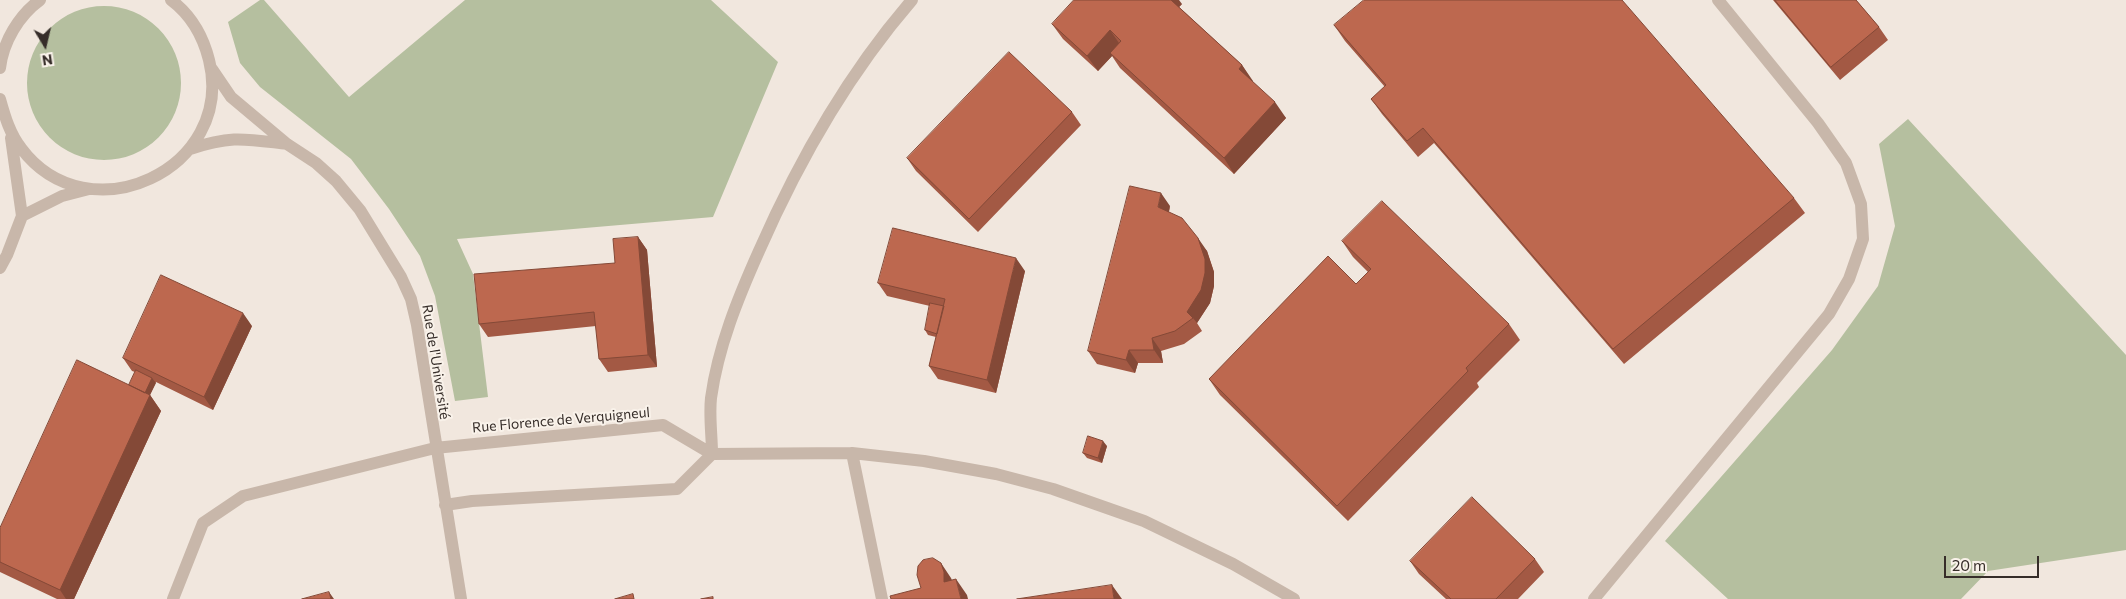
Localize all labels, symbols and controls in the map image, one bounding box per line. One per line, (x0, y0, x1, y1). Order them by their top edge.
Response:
north arrow (20, 20, 70, 70)
text: N (41, 51, 54, 70)
street label: Rue de l'Université (419, 303, 453, 421)
street label: Rue Florence de Verquigneul (471, 404, 651, 436)
scale bar (1946, 546, 2041, 578)
text: 20 m (1952, 556, 1986, 574)

